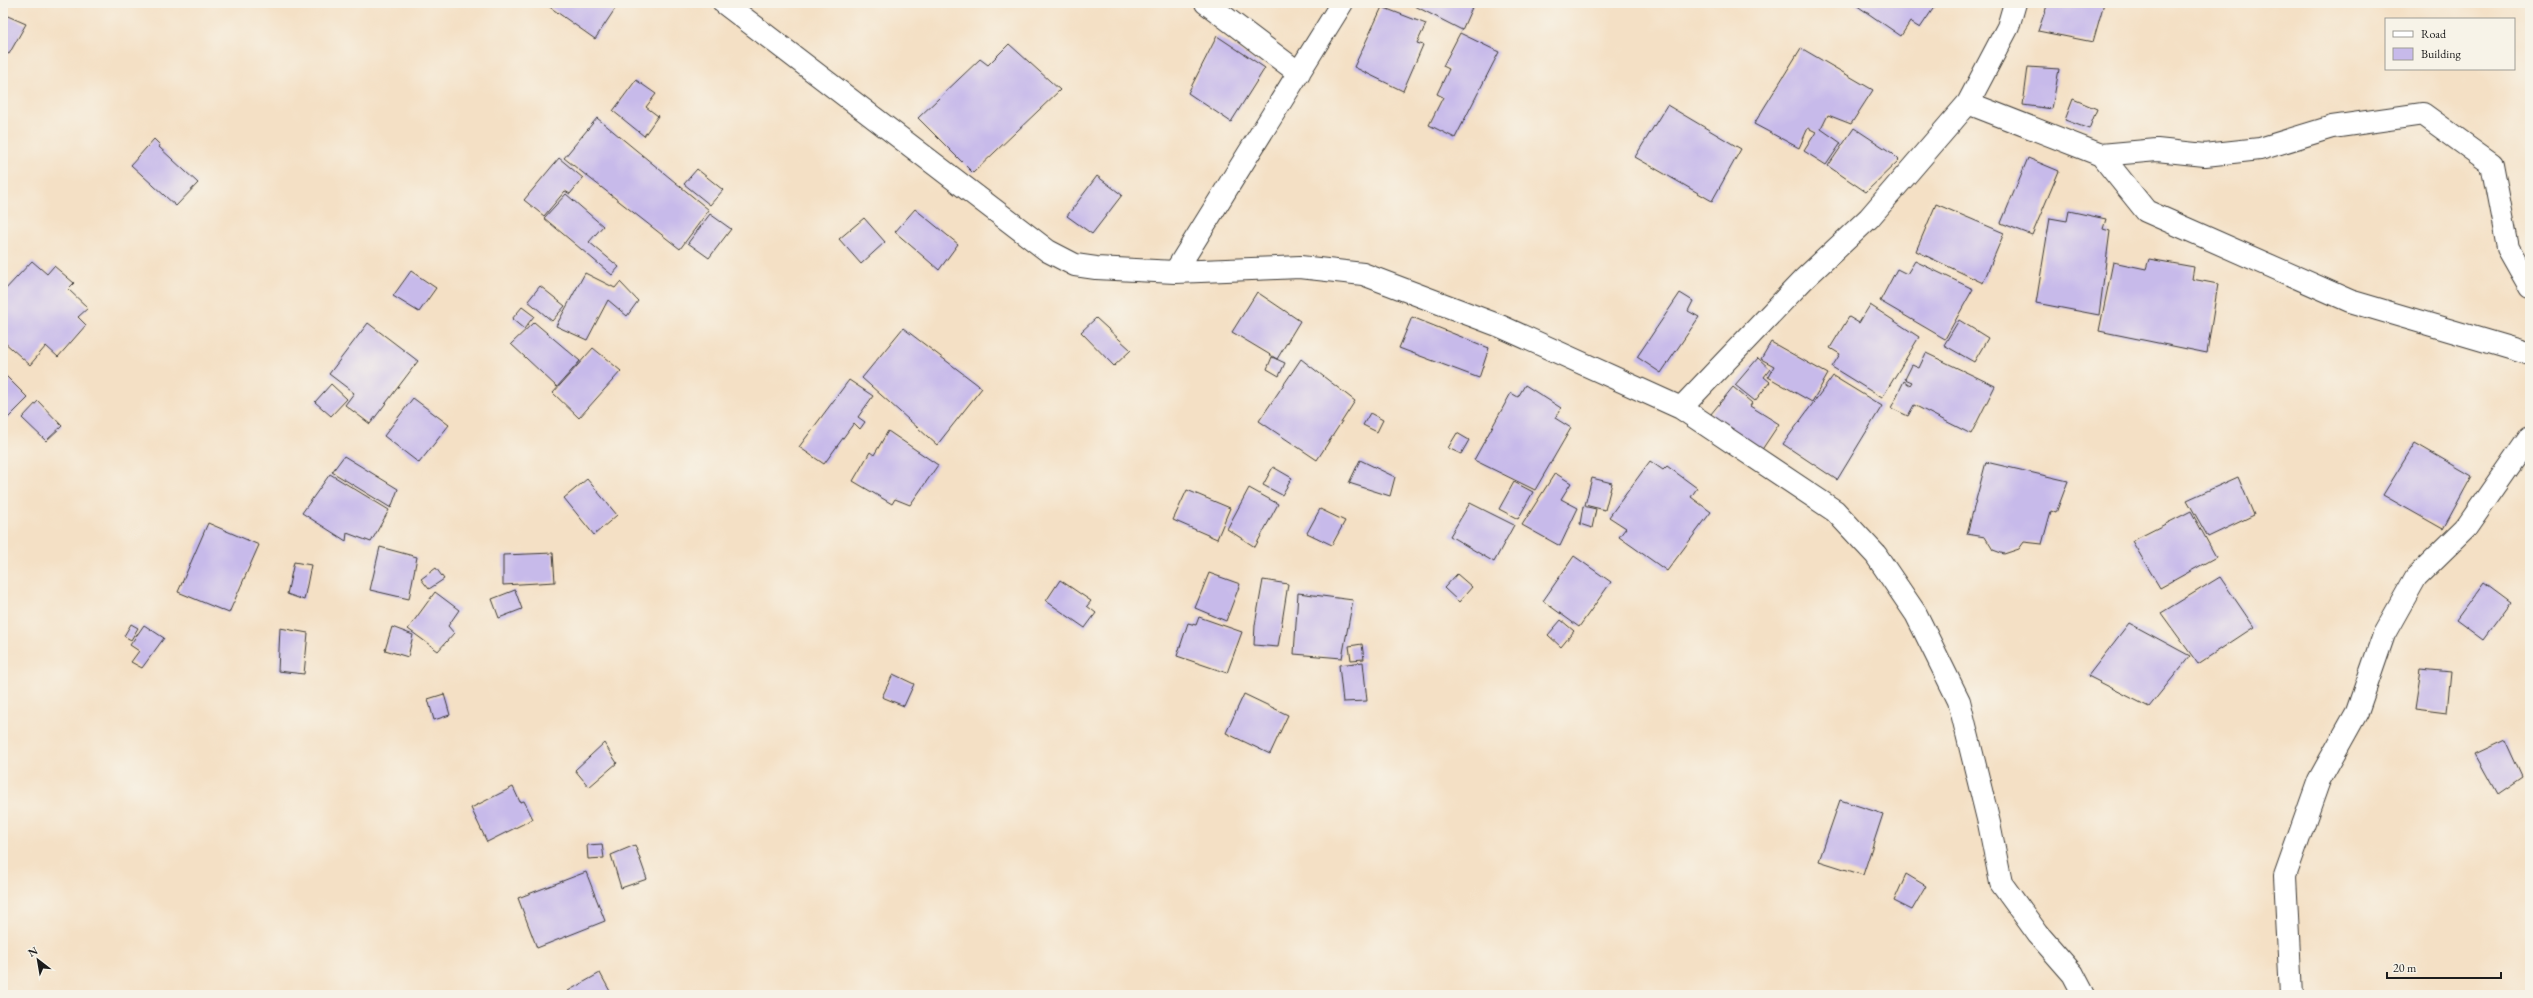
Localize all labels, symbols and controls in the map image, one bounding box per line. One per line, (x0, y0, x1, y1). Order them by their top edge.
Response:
legend (2385, 18, 2515, 70)
text: Road (2421, 26, 2447, 42)
text: Building (2421, 46, 2462, 62)
north arrow (18, 940, 58, 980)
text: N (25, 943, 40, 960)
scale bar (2387, 954, 2501, 980)
text: 20 m (2393, 960, 2417, 976)

